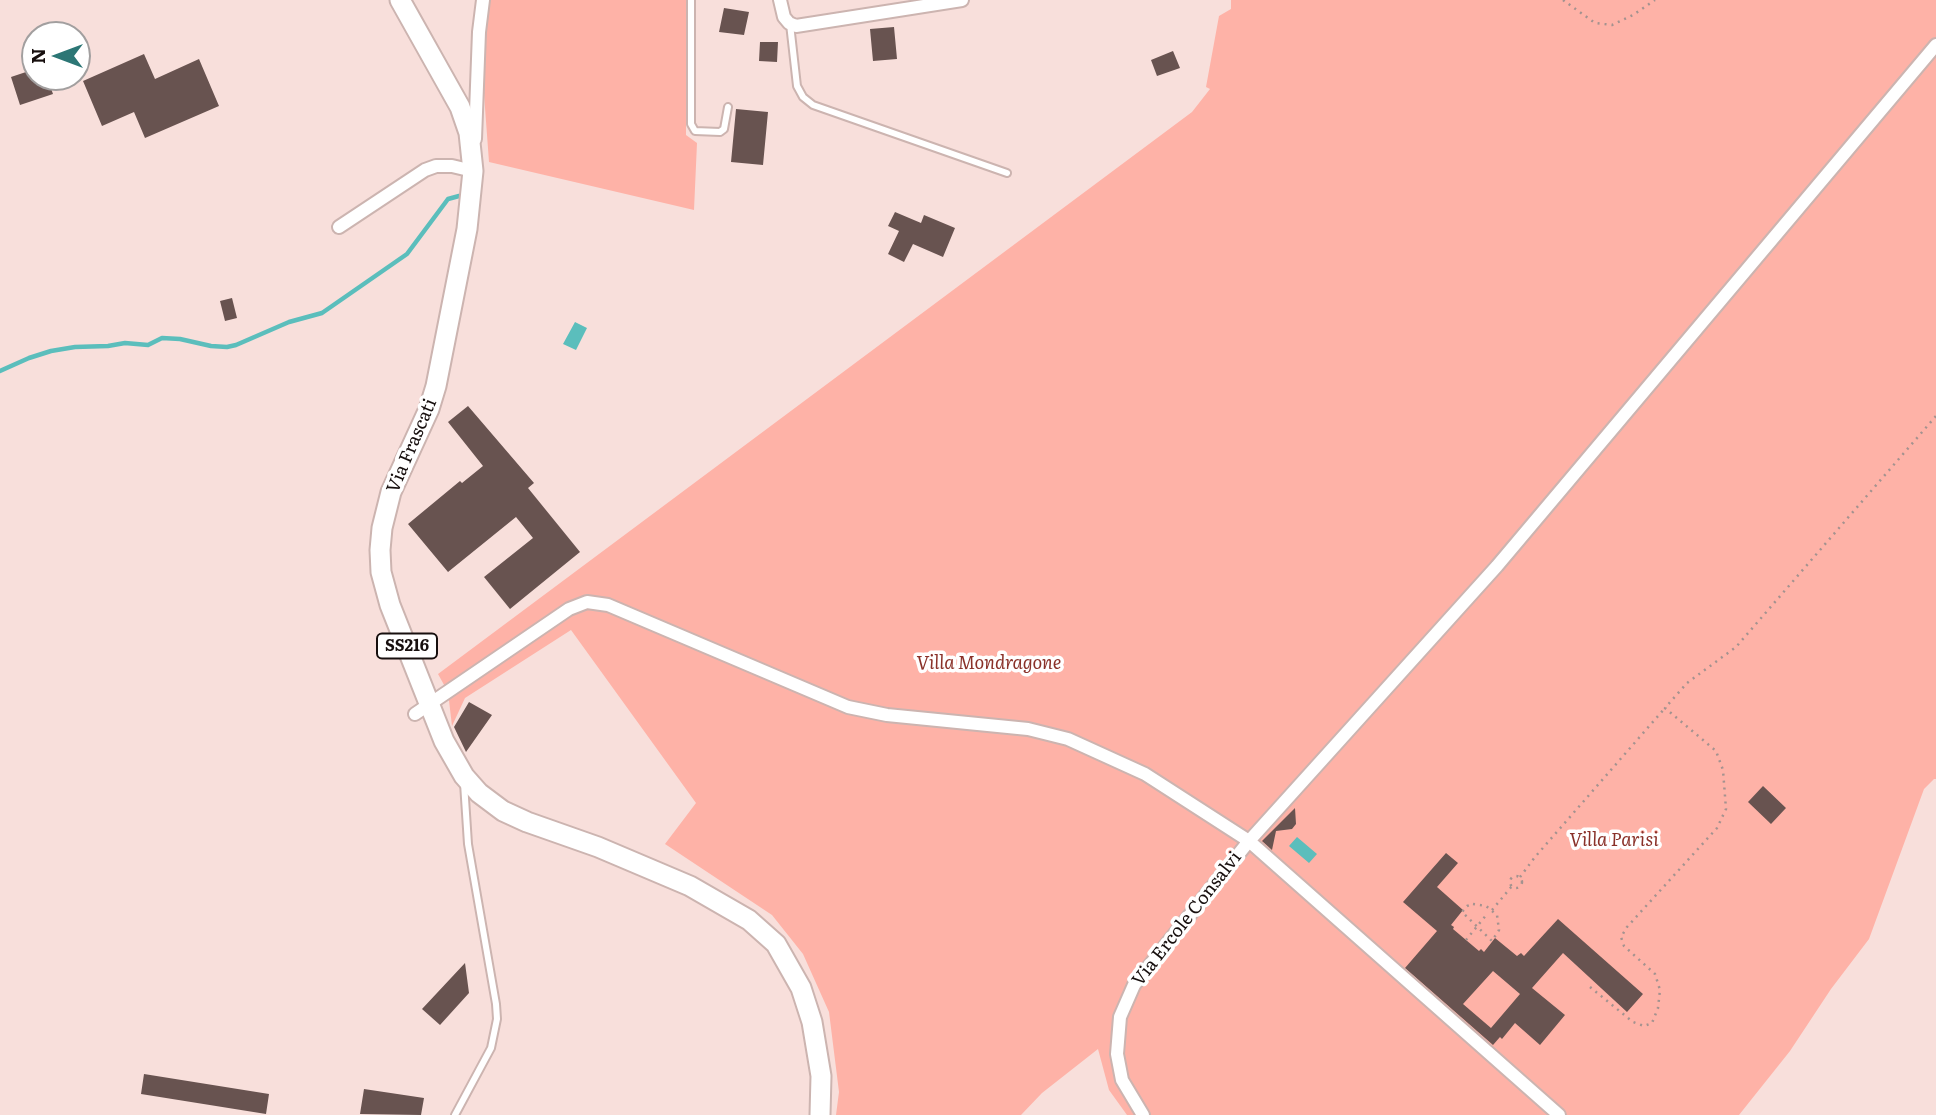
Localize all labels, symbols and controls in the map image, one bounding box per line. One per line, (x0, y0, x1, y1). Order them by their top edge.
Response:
north arrow (21, 21, 91, 91)
text: N (23, 48, 51, 64)
street label: Via Frascati (382, 395, 442, 497)
road number: SS216 (377, 634, 437, 659)
park label: Villa Mondragone (917, 653, 1061, 675)
park label: Villa Parisi (1569, 830, 1659, 852)
street label: Via Ercole Consalvi (1128, 847, 1246, 991)

